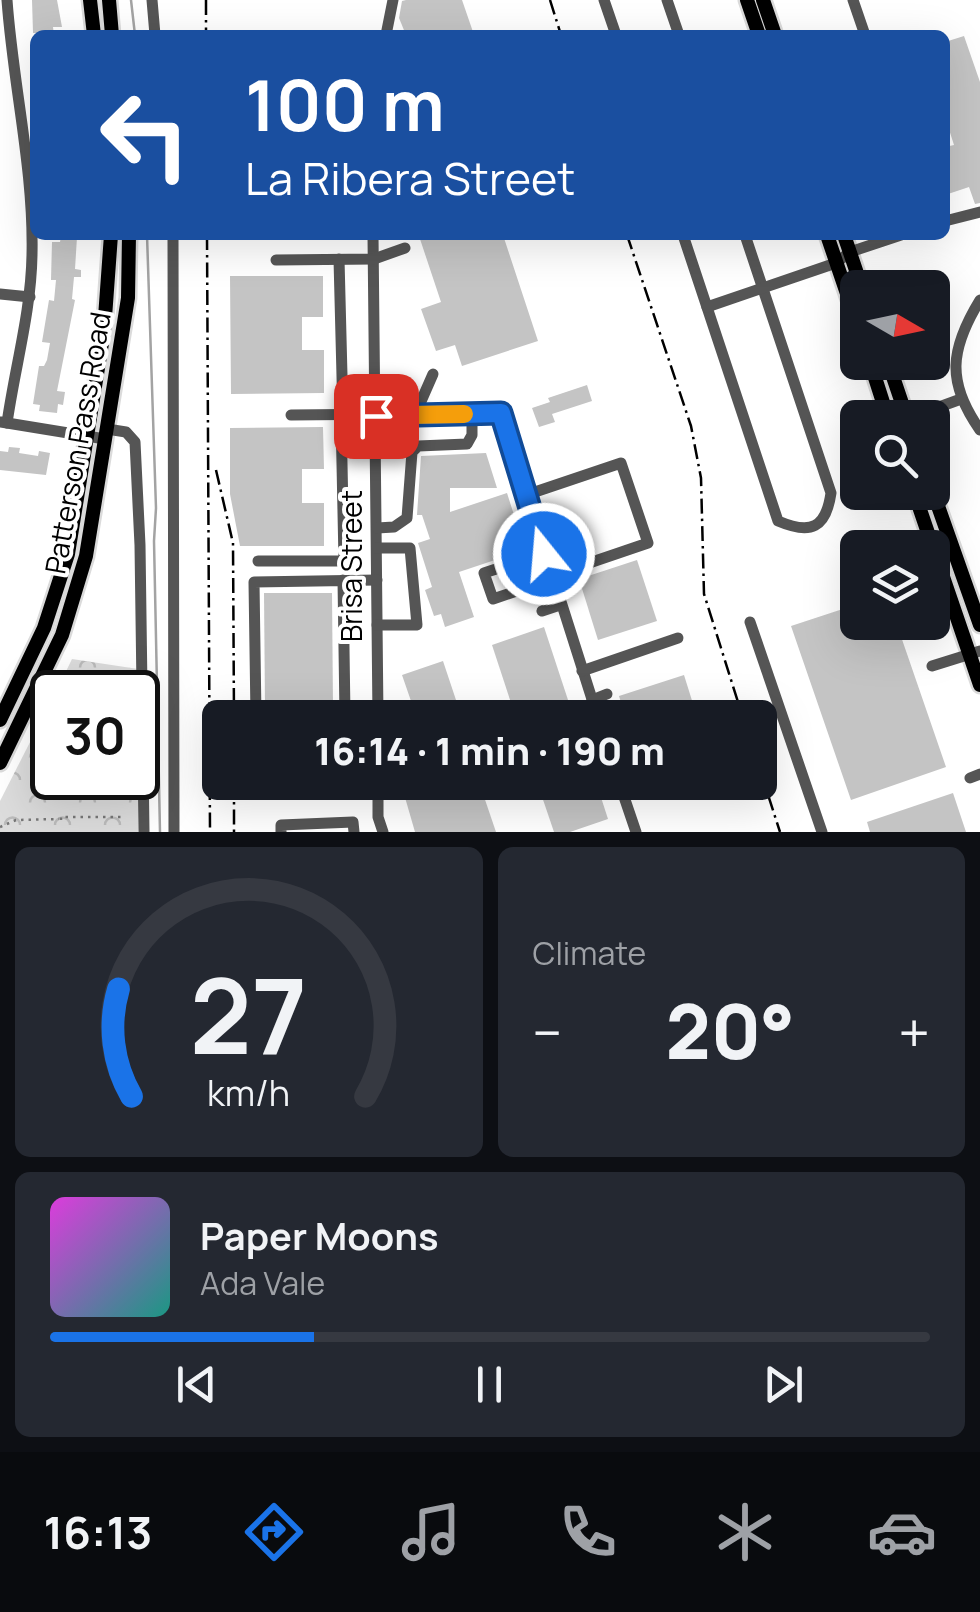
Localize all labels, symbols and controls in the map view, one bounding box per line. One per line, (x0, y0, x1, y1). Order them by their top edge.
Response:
text: 100 m (245, 56, 445, 152)
icon: left (80, 70, 210, 200)
text: La Ribera Street (245, 147, 575, 209)
north arrow (840, 270, 950, 380)
map controls (840, 270, 950, 640)
street label: Patterson Pass Road (35, 309, 119, 577)
pin (334, 374, 419, 459)
icon: arrive (349, 389, 404, 444)
button: search (840, 400, 950, 510)
street label: Brisa Street (332, 490, 370, 642)
position arrow (492, 502, 596, 606)
button: layers (840, 530, 950, 640)
speed limit sign: 30 (30, 670, 160, 800)
text: 16:14 · 1 min · 190 m (314, 724, 665, 776)
text: Climate (533, 931, 646, 975)
text: 27 (190, 943, 307, 1085)
text: 20° (665, 979, 795, 1082)
text: − (533, 994, 562, 1070)
text: + (898, 994, 930, 1070)
text: km/h (207, 1068, 290, 1117)
text: Paper Moons (200, 1209, 439, 1261)
text: Ada Vale (200, 1261, 325, 1305)
icon: previous (169, 1357, 224, 1412)
icon: pause (462, 1357, 517, 1412)
icon: next (756, 1357, 811, 1412)
icon: directions (239, 1497, 309, 1567)
icon: music (396, 1497, 466, 1567)
icon: phone (553, 1497, 623, 1567)
icon: climate (710, 1497, 780, 1567)
icon: car (867, 1497, 937, 1567)
text: 16:13 (43, 1501, 152, 1563)

